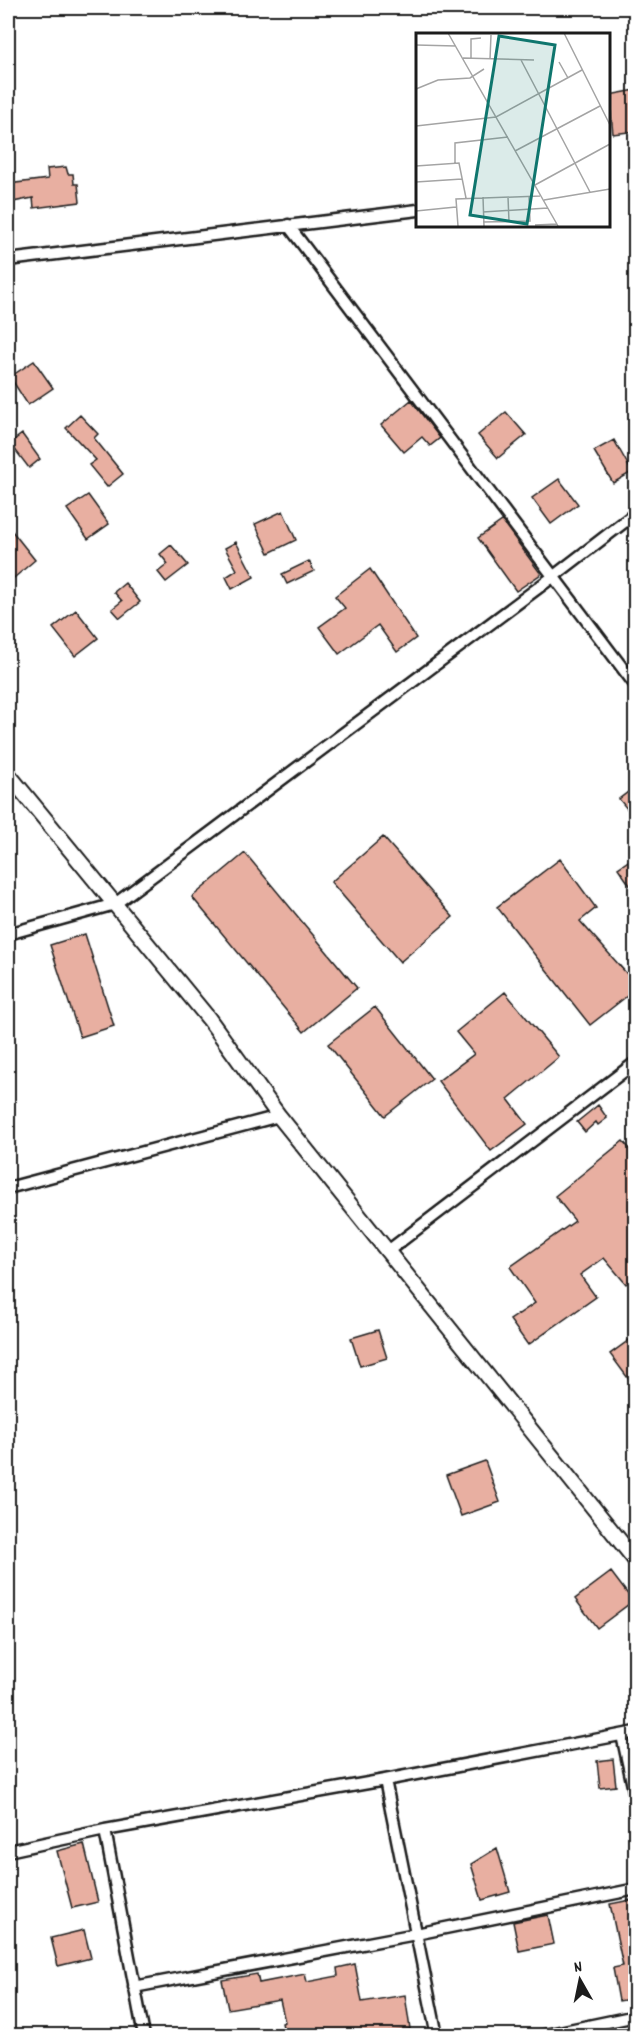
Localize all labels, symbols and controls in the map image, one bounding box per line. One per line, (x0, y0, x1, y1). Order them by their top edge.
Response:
inset map (416, 33, 610, 226)
north arrow (550, 1950, 610, 2010)
text: N (572, 1956, 584, 1980)

